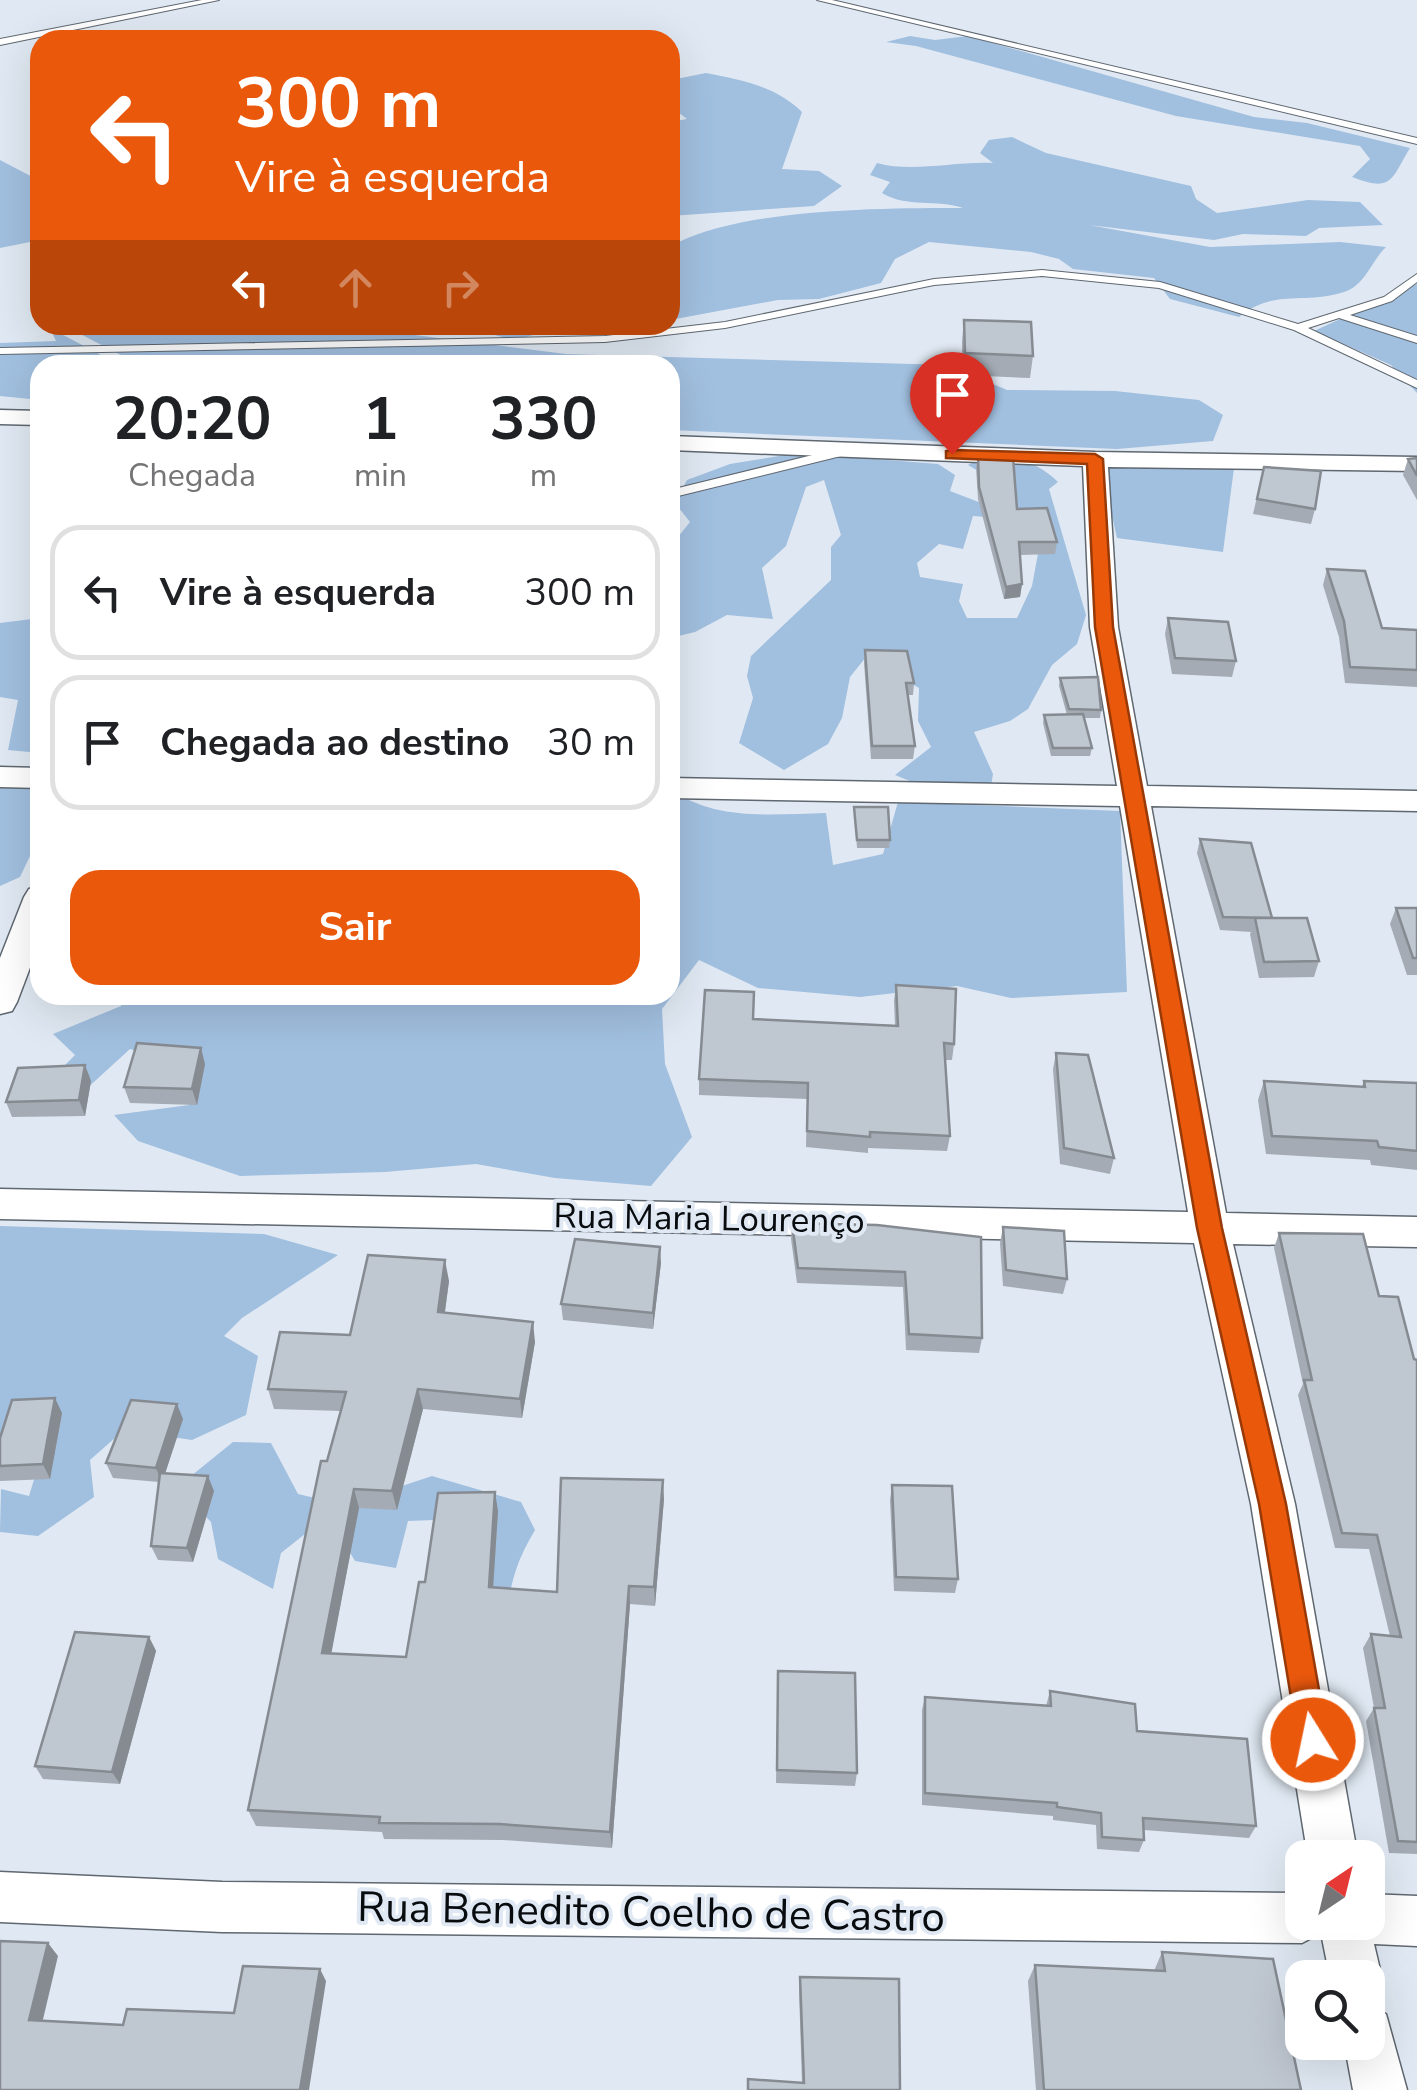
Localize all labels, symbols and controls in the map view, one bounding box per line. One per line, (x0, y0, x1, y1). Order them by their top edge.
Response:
text: 300 m (235, 56, 441, 152)
icon: left (70, 70, 200, 200)
text: Vire à esquerda (235, 147, 550, 208)
icon: left (223, 260, 278, 315)
icon: ahead (328, 260, 383, 315)
icon: right (433, 260, 488, 315)
pin (910, 352, 995, 455)
icon: arrive (925, 367, 980, 422)
text: 20:20 (113, 378, 271, 460)
text: 1 (362, 378, 398, 460)
text: 330 (489, 378, 597, 460)
text: Chegada (128, 454, 256, 497)
text: min (354, 454, 407, 497)
text: m (530, 454, 557, 497)
icon: left (75, 565, 130, 620)
text: Vire à esquerda (160, 567, 436, 618)
text: 300 m (524, 567, 635, 618)
icon: arrive (75, 715, 130, 770)
text: Chegada ao destino (160, 717, 509, 768)
text: 30 m (547, 717, 635, 768)
button: Sair (70, 870, 640, 985)
street label: Rua Maria Lourenço (553, 1192, 865, 1245)
position arrow (1261, 1688, 1365, 1792)
north arrow (1285, 1840, 1385, 1940)
map controls (1285, 1840, 1385, 2060)
street label: Rua Benedito Coelho de Castro (357, 1879, 945, 1946)
button: search (1285, 1960, 1385, 2060)

